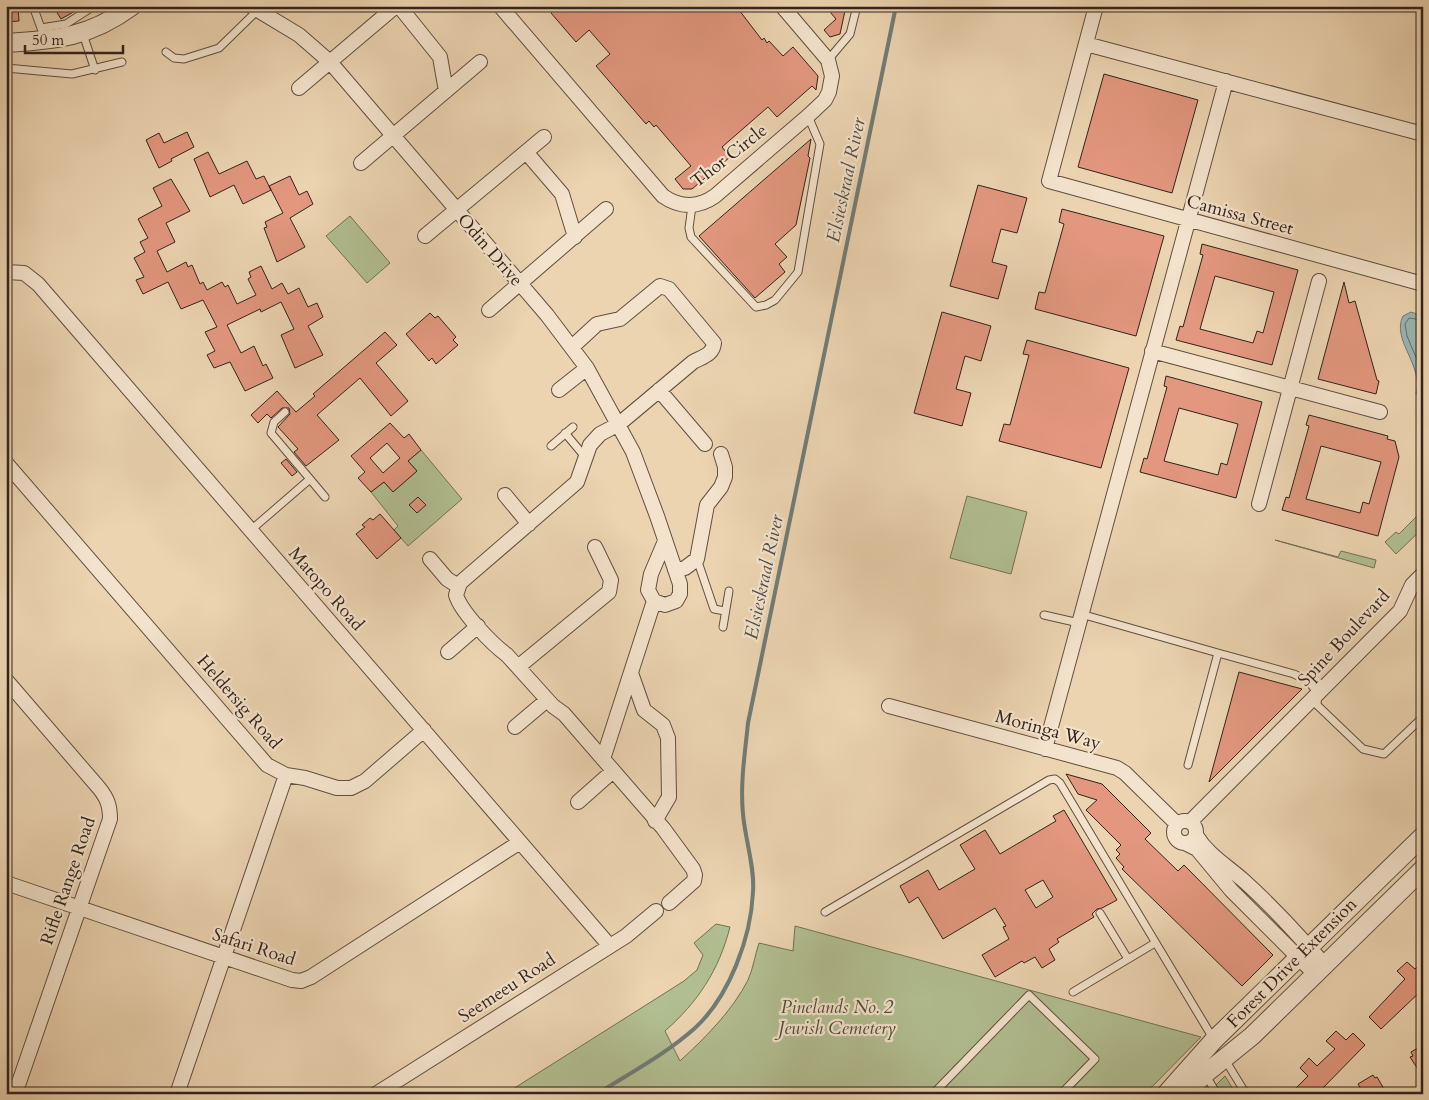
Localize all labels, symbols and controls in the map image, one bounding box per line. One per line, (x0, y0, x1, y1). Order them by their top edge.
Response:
scale bar (25, 22, 122, 54)
text: 50 m (32, 30, 64, 50)
water label: Elsieskraal River (820, 115, 872, 245)
street label: Thor Circle (686, 118, 772, 194)
street label: Camissa Street (1184, 189, 1297, 241)
street label: Odin Drive (451, 208, 529, 292)
water label: Elsieskraal River (738, 512, 790, 642)
street label: Matopo Road (282, 542, 370, 637)
street label: Spine Boulevard (1292, 584, 1396, 692)
street label: Heldersig Road (191, 649, 287, 755)
street label: Moringa Way (992, 704, 1104, 756)
street label: Rifle Range Road (34, 813, 102, 948)
street label: Forest Drive Extension (1221, 892, 1363, 1034)
street label: Safari Road (209, 922, 299, 972)
street label: Seemeeu Road (454, 947, 561, 1029)
park label: Pinelands No. 2 Jewish Cemetery (774, 995, 896, 1041)

